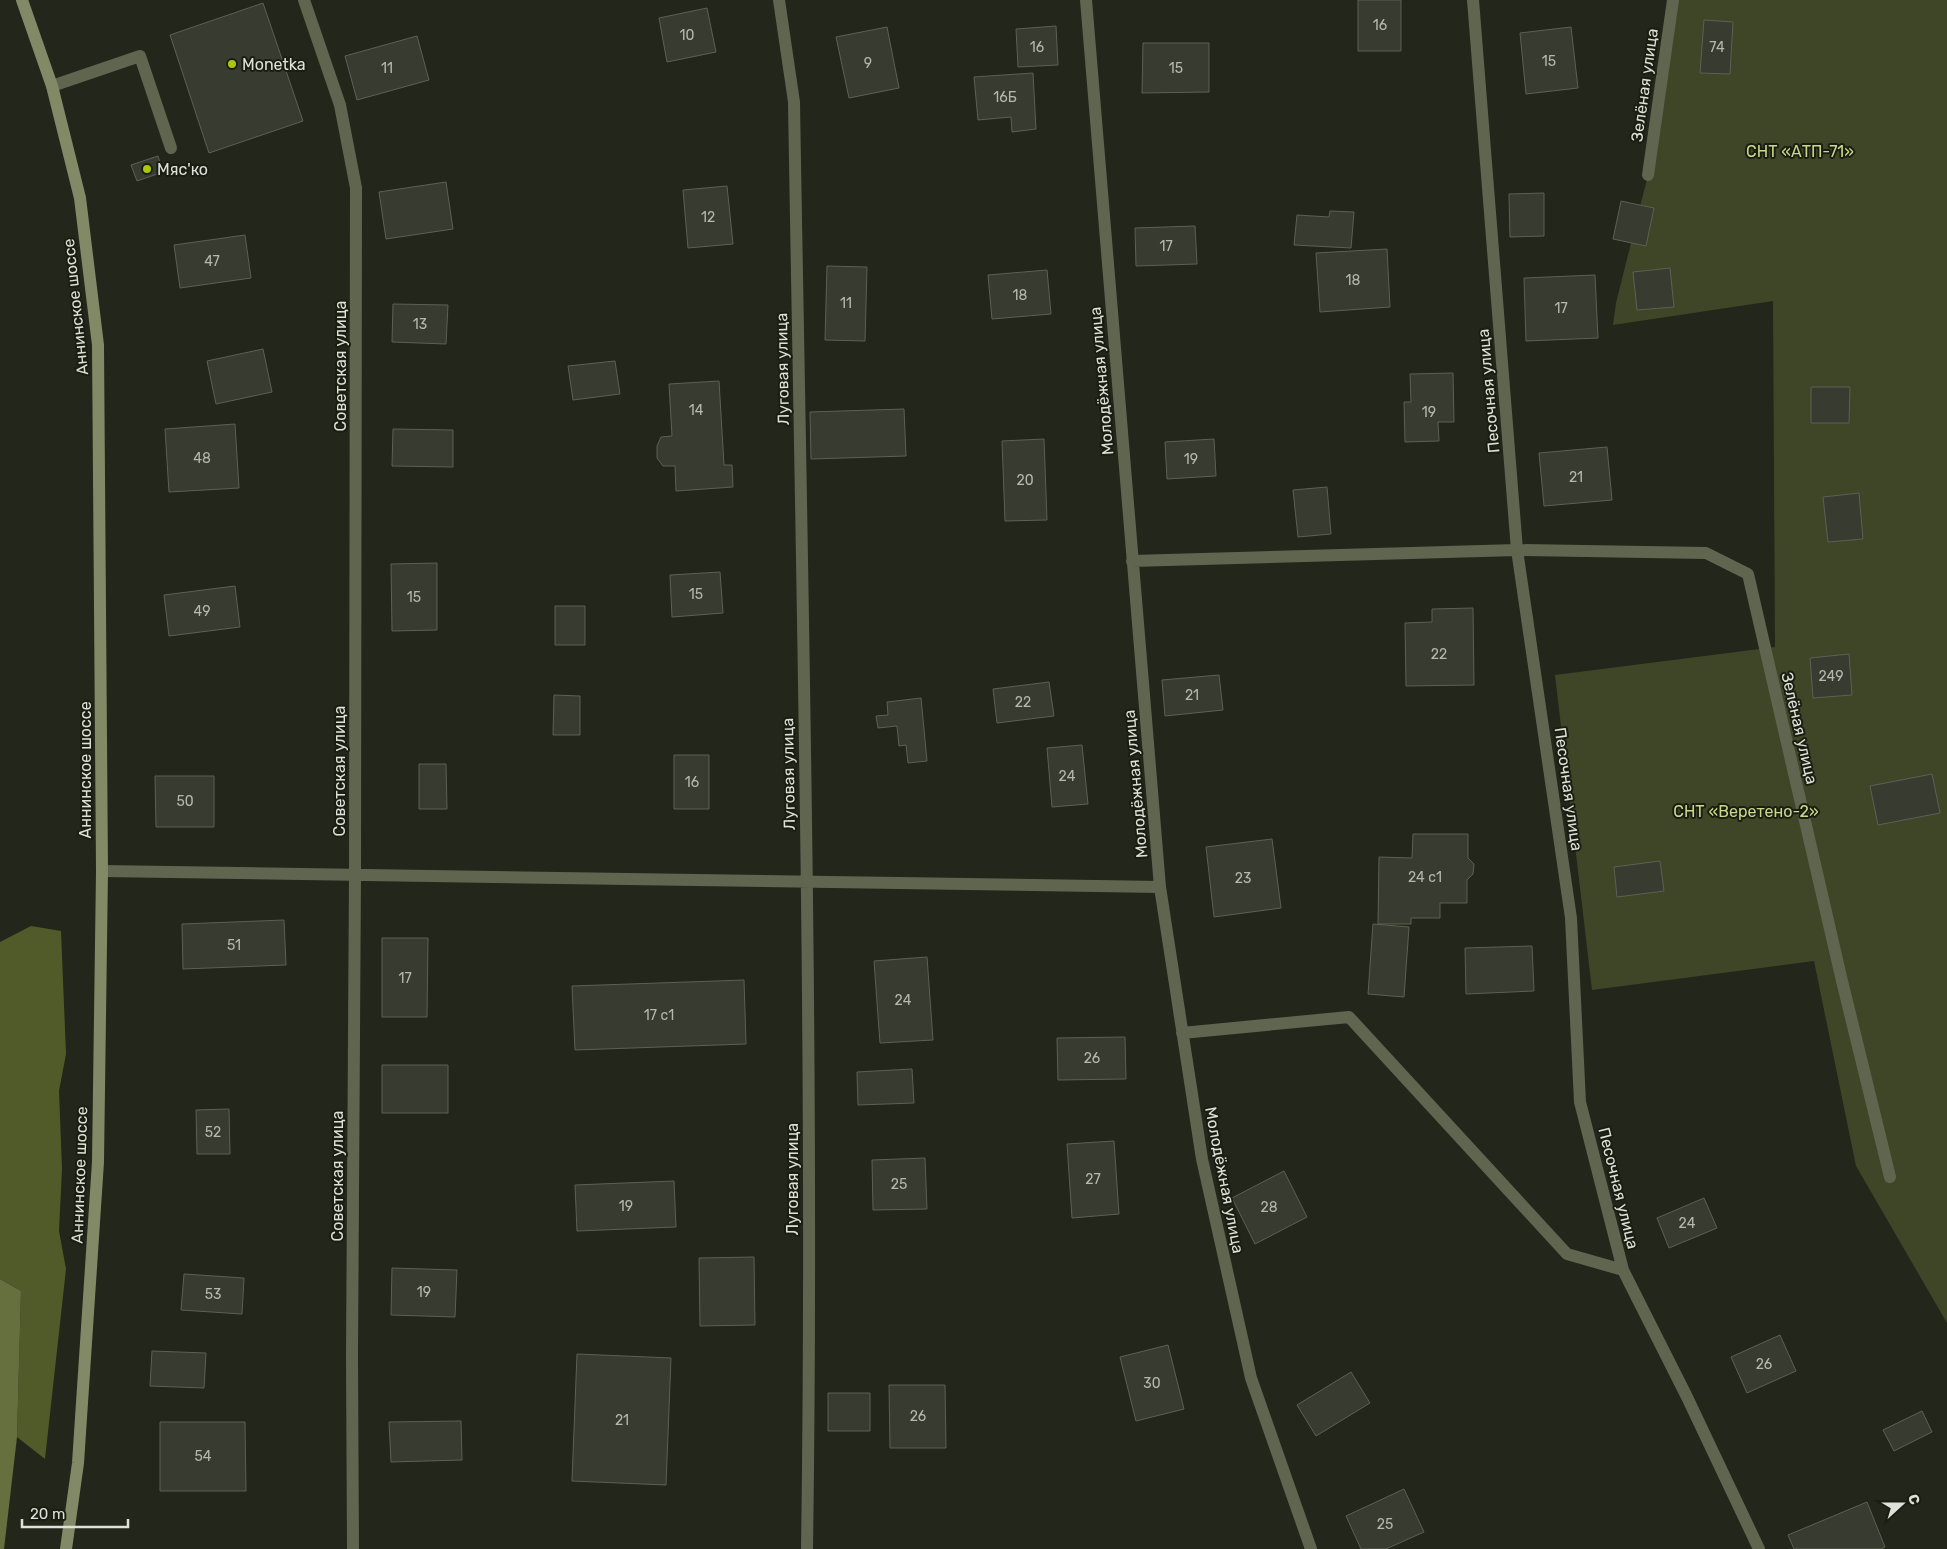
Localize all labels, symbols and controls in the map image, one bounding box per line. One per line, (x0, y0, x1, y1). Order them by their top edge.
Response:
house number: 16 (1373, 17, 1387, 34)
house number: 10 (680, 27, 695, 44)
street label: Зелёная улица (1627, 27, 1662, 143)
house number: 16 (1030, 39, 1044, 56)
house number: 74 (1709, 39, 1725, 56)
house number: 15 (1542, 53, 1556, 70)
place label: Monetka (242, 55, 306, 74)
house number: 9 (864, 55, 872, 72)
marker: Monetka (226, 58, 238, 70)
house number: 11 (381, 60, 393, 77)
house number: 15 (1169, 60, 1183, 77)
house number: 16Б (993, 89, 1017, 106)
park label: СНТ «АТП-71» (1746, 142, 1854, 161)
place label: Мяс'ко (157, 160, 208, 179)
marker: Мяс'ко (141, 163, 153, 175)
house number: 12 (701, 209, 715, 226)
street label: Аннинское шоссе (59, 238, 92, 376)
house number: 17 (1159, 238, 1173, 255)
house number: 47 (204, 253, 220, 270)
house number: 18 (1346, 272, 1361, 289)
house number: 18 (1013, 287, 1028, 304)
house number: 11 (840, 295, 852, 312)
house number: 17 (1554, 300, 1568, 317)
street label: Советская улица (331, 301, 350, 431)
street label: Молодёжная улица (1086, 306, 1117, 456)
street label: Луговая улица (772, 313, 793, 425)
house number: 13 (413, 316, 427, 333)
street label: Песочная улица (1474, 328, 1503, 454)
house number: 14 (689, 402, 704, 419)
house number: 19 (1422, 404, 1436, 421)
house number: 48 (193, 450, 211, 467)
house number: 19 (1184, 451, 1198, 468)
house number: 21 (1569, 469, 1583, 486)
house number: 20 (1016, 472, 1034, 489)
house number: 15 (689, 586, 703, 603)
house number: 15 (407, 589, 421, 606)
house number: 49 (194, 603, 210, 620)
house number: 22 (1431, 646, 1447, 663)
house number: 249 (1819, 668, 1843, 685)
street label: Зелёная улица (1777, 670, 1822, 786)
house number: 21 (1185, 687, 1199, 704)
house number: 22 (1015, 694, 1031, 711)
street label: Аннинское шоссе (76, 701, 95, 839)
street label: Советская улица (330, 706, 349, 836)
street label: Молодёжная улица (1120, 709, 1151, 859)
street label: Луговая улица (778, 718, 799, 830)
street label: Песочная улица (1550, 726, 1587, 852)
house number: 24 (1059, 768, 1076, 785)
house number: 16 (685, 774, 699, 791)
house number: 50 (176, 793, 194, 810)
park label: СНТ «Веретено-2» (1673, 802, 1819, 821)
house number: 24 с1 (1408, 869, 1442, 886)
house number: 23 (1235, 870, 1251, 887)
house number: 51 (227, 937, 241, 954)
house number: 17 (398, 970, 412, 987)
house number: 24 (895, 992, 912, 1009)
house number: 17 с1 (644, 1007, 674, 1024)
house number: 26 (1084, 1050, 1100, 1067)
street label: Молодёжная улица (1201, 1105, 1248, 1255)
street label: Аннинское шоссе (68, 1106, 91, 1244)
street label: Советская улица (328, 1111, 347, 1241)
street label: Луговая улица (783, 1123, 802, 1235)
house number: 52 (205, 1124, 221, 1141)
street label: Песочная улица (1594, 1125, 1643, 1251)
house number: 27 (1085, 1171, 1101, 1188)
house number: 25 (891, 1176, 907, 1193)
house number: 19 (619, 1198, 633, 1215)
house number: 28 (1260, 1199, 1278, 1216)
house number: 24 (1679, 1215, 1696, 1232)
house number: 19 (417, 1284, 431, 1301)
house number: 53 (205, 1286, 221, 1303)
house number: 26 (1756, 1356, 1772, 1373)
house number: 30 (1143, 1375, 1161, 1392)
house number: 26 (910, 1408, 926, 1425)
house number: 21 (615, 1412, 629, 1429)
house number: 54 (194, 1448, 212, 1465)
north arrow (1877, 1479, 1927, 1529)
text: С (1904, 1492, 1923, 1507)
scale bar (22, 1496, 129, 1528)
text: 20 m (30, 1505, 65, 1523)
house number: 25 (1377, 1516, 1393, 1533)

